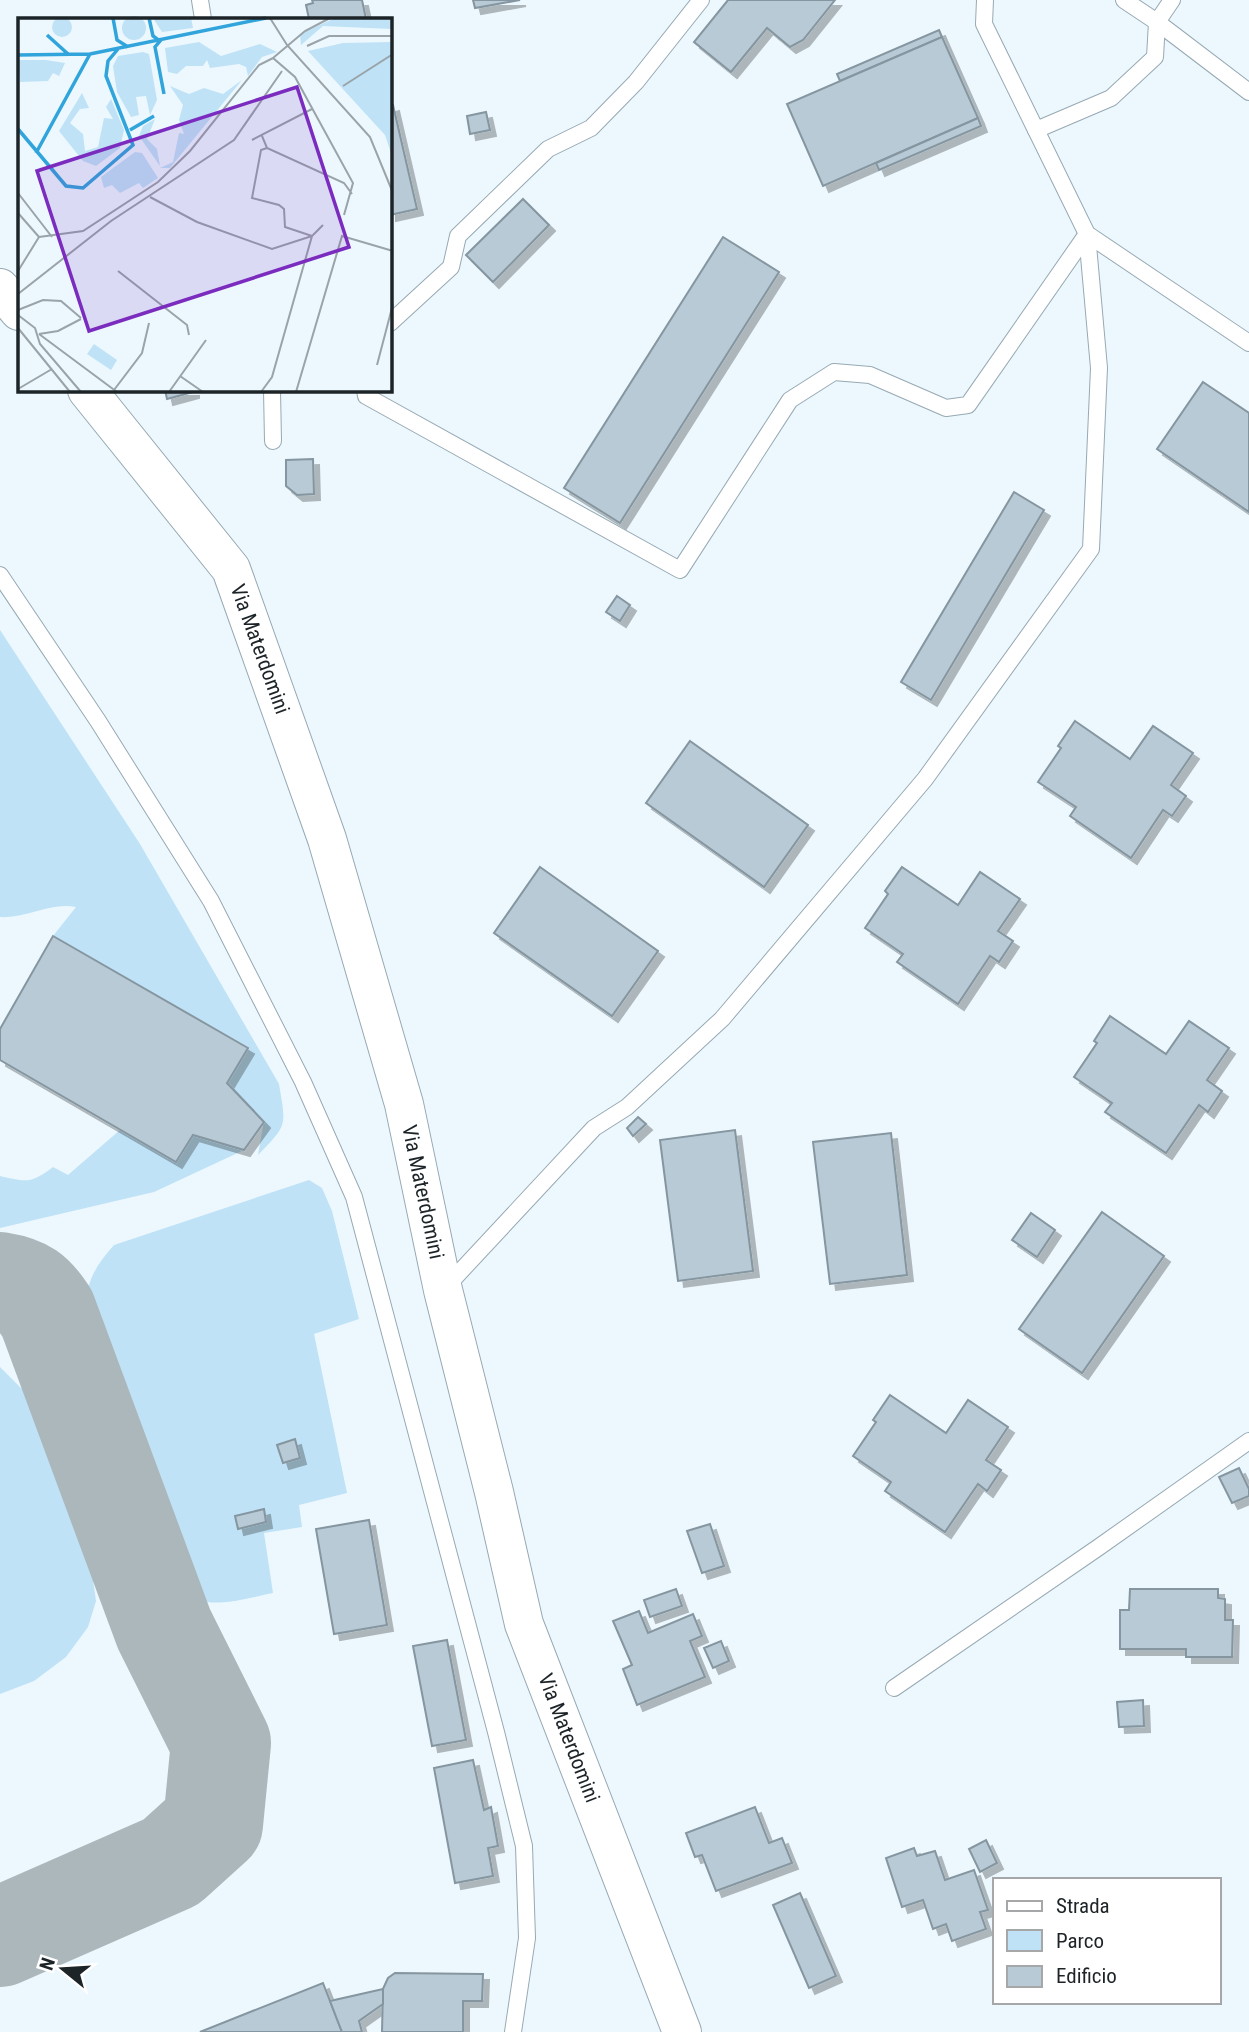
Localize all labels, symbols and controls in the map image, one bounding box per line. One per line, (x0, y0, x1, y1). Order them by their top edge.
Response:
inset map (18, 18, 392, 392)
street label: Via Materdomini (225, 581, 295, 717)
street label: Via Materdomini (397, 1123, 449, 1261)
street label: Via Materdomini (533, 1670, 605, 1806)
legend (993, 1878, 1221, 2004)
text: Strada (1056, 1894, 1110, 1918)
text: Parco (1056, 1929, 1104, 1953)
north arrow (28, 1934, 98, 2004)
text: N (35, 1955, 60, 1973)
text: Edificio (1056, 1964, 1117, 1988)

